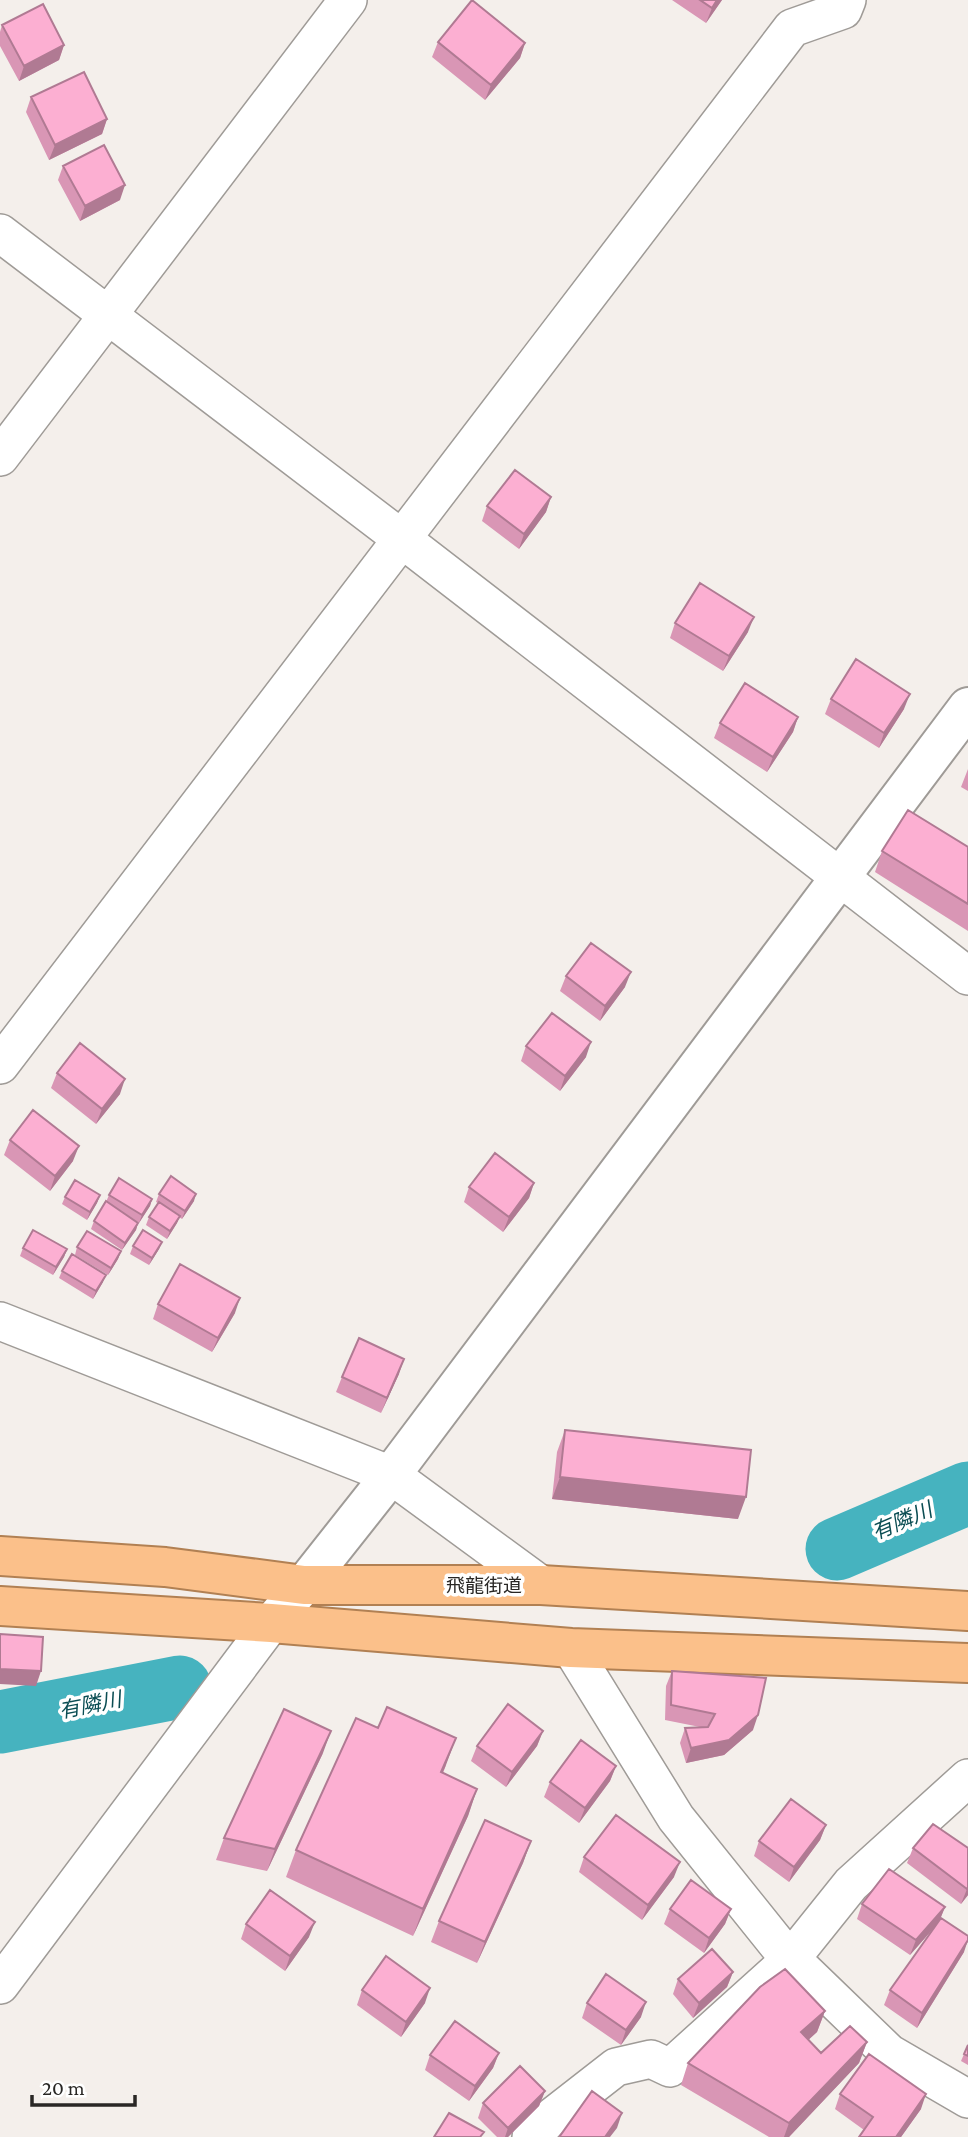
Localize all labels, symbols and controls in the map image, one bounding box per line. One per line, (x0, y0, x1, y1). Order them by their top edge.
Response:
water label: 有隣川 (868, 1497, 938, 1544)
street label: 飛龍街道 (446, 1575, 522, 1596)
water label: 有隣川 (57, 1687, 125, 1723)
scale bar (32, 2064, 135, 2108)
text: 20 m (42, 2076, 85, 2100)

